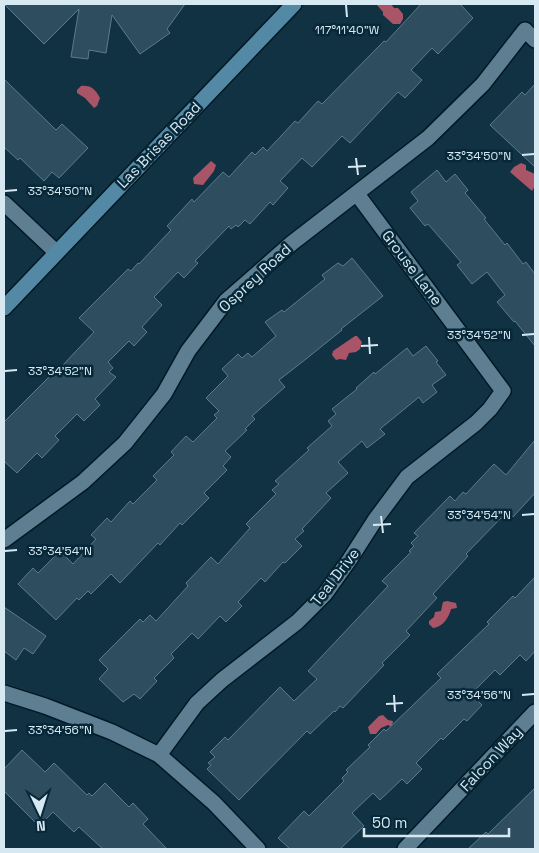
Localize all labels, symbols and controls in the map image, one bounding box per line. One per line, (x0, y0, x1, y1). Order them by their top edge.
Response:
text: 117°11'40"W (315, 22, 380, 38)
street label: Las Brisas Road (113, 98, 205, 192)
text: 33°34'50"N (447, 148, 511, 164)
text: 33°34'50"N (28, 183, 92, 199)
street label: Grouse Lane (378, 226, 447, 309)
street label: Osprey Road (215, 239, 295, 316)
text: 33°34'52"N (447, 327, 511, 343)
text: 33°34'52"N (28, 363, 92, 379)
text: 33°34'54"N (447, 507, 511, 523)
text: 33°34'54"N (28, 543, 92, 559)
street label: Teal Drive (306, 544, 363, 609)
text: 33°34'56"N (447, 687, 511, 703)
text: 33°34'56"N (28, 722, 92, 738)
street label: Falcon Way (456, 722, 526, 795)
north arrow (15, 788, 65, 838)
scale bar (364, 806, 509, 838)
text: 50 m (372, 813, 407, 832)
text: N (36, 817, 46, 835)

